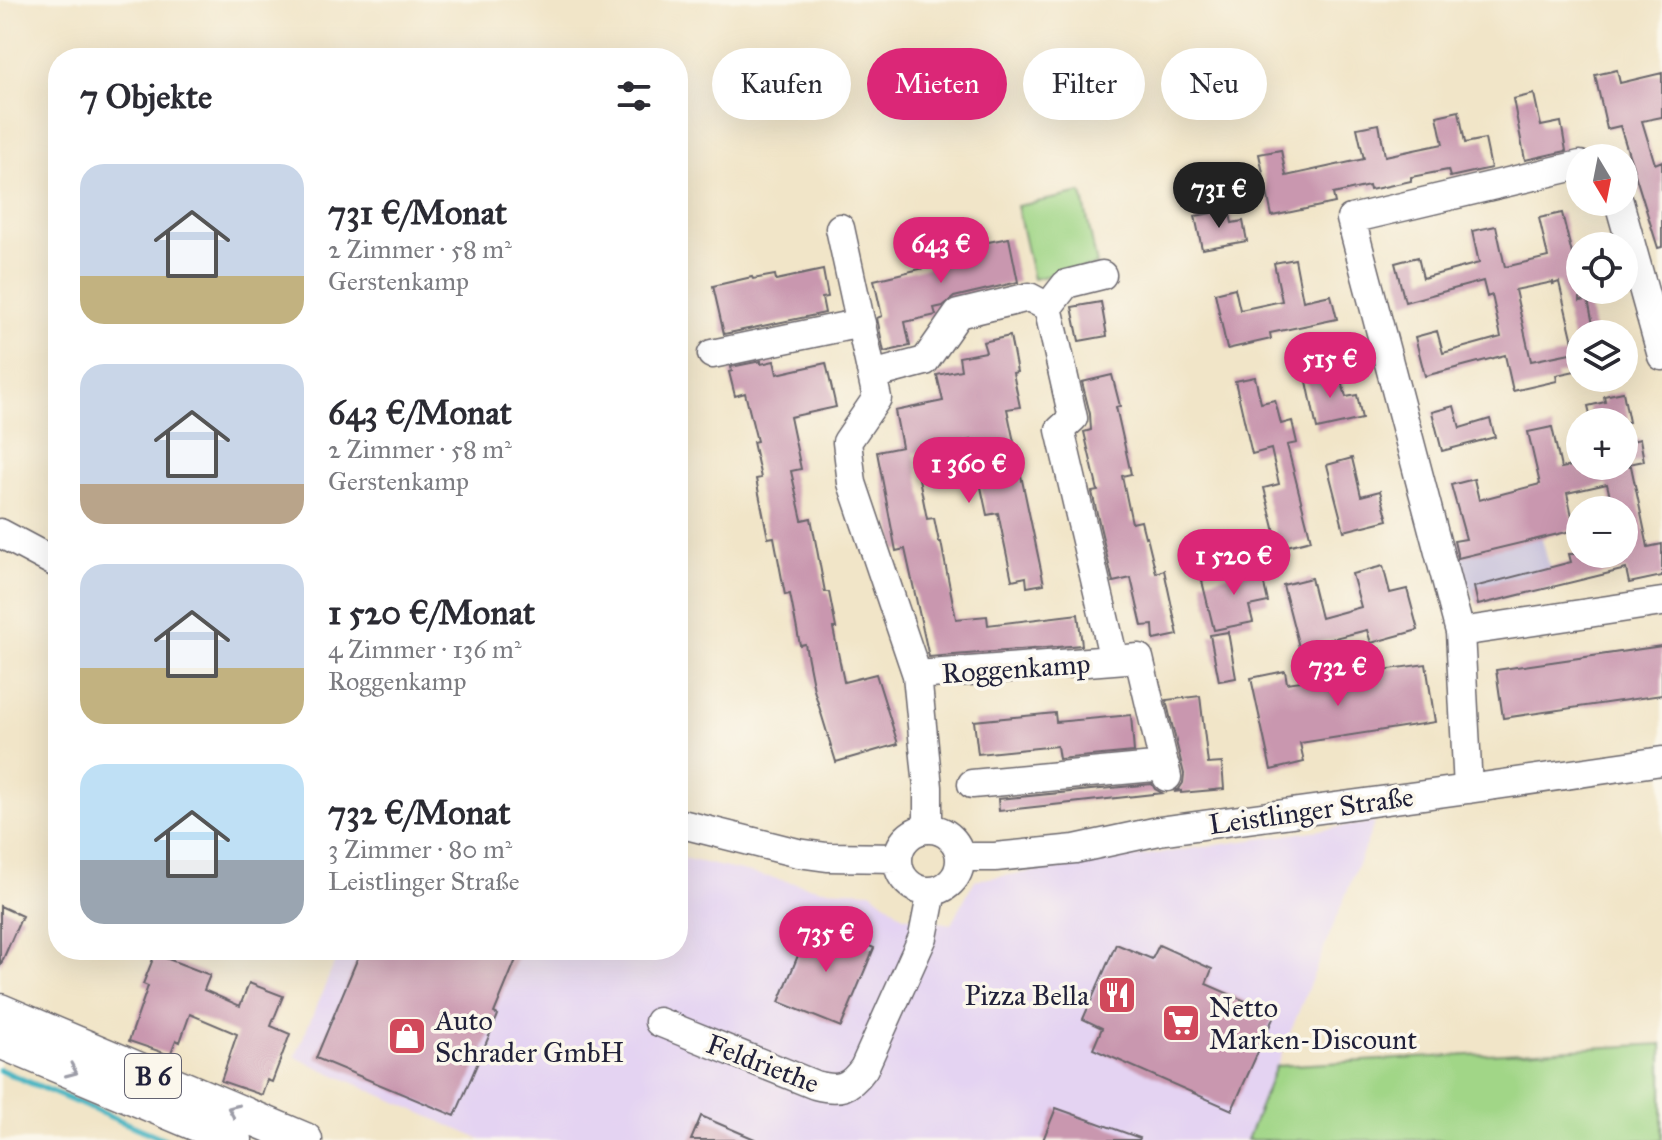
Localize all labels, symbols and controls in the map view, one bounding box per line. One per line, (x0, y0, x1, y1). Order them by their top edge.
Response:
chip: Kaufen (712, 48, 851, 120)
chip: Mieten (867, 48, 1007, 120)
chip: Filter (1023, 48, 1145, 120)
chip: Neu (1161, 48, 1267, 120)
icon: filters (612, 74, 656, 118)
text: 7 Objekte (80, 76, 212, 117)
north arrow (1566, 144, 1638, 216)
map controls (1566, 144, 1638, 568)
pin: 731 € (1163, 162, 1275, 230)
text: 731 € (1191, 172, 1247, 204)
text: 731 €/Monat (328, 192, 507, 233)
icon: home (144, 196, 240, 292)
pin: 643 € (885, 217, 997, 285)
text: 643 € (911, 227, 971, 259)
button: locate (1566, 232, 1638, 304)
text: 2 Zimmer · 58 m² (328, 233, 512, 265)
text: Gerstenkamp (328, 265, 469, 297)
button: layers (1566, 320, 1638, 392)
pin: 515 € (1274, 332, 1386, 400)
text: 515 € (1302, 342, 1358, 374)
text: 643 €/Monat (328, 392, 512, 433)
icon: home (144, 396, 240, 492)
button: + (1566, 408, 1638, 480)
text: 2 Zimmer · 58 m² (328, 433, 512, 465)
pin: 1 360 € (895, 437, 1043, 505)
text: 1 360 € (931, 447, 1007, 479)
text: Gerstenkamp (328, 465, 469, 497)
button: − (1566, 496, 1638, 568)
pin: 1 520 € (1160, 529, 1308, 597)
text: 1 520 € (1195, 539, 1273, 571)
text: 1 520 €/Monat (328, 592, 535, 633)
icon: home (144, 596, 240, 692)
text: 4 Zimmer · 136 m² (328, 633, 522, 665)
pin: 732 € (1282, 640, 1394, 708)
street label: Roggenkamp (940, 646, 1092, 691)
text: 732 € (1309, 650, 1367, 682)
text: Roggenkamp (328, 665, 466, 697)
street label: Leistlinger Straße (1206, 779, 1416, 842)
text: 732 €/Monat (328, 792, 510, 833)
icon: home (144, 796, 240, 892)
text: 3 Zimmer · 80 m² (328, 833, 512, 865)
text: Leistlinger Straße (328, 865, 520, 897)
pin: 735 € (770, 906, 882, 974)
text: 735 € (797, 916, 855, 948)
restaurant icon: Pizza Bella (1096, 974, 1138, 1016)
place label: Pizza Bella (964, 978, 1089, 1013)
place label: Netto Marken-Discount (1209, 990, 1417, 1057)
supermarket icon: Netto Marken-Discount (1160, 1002, 1202, 1044)
place label: Auto Schrader GmbH (434, 1003, 624, 1070)
shop icon: Auto Schrader GmbH (386, 1015, 428, 1057)
street label: Feldriethe (702, 1026, 824, 1101)
road number: B 6 (125, 1054, 181, 1098)
one-way arrow (64, 1062, 78, 1078)
one-way arrow (227, 1103, 241, 1119)

